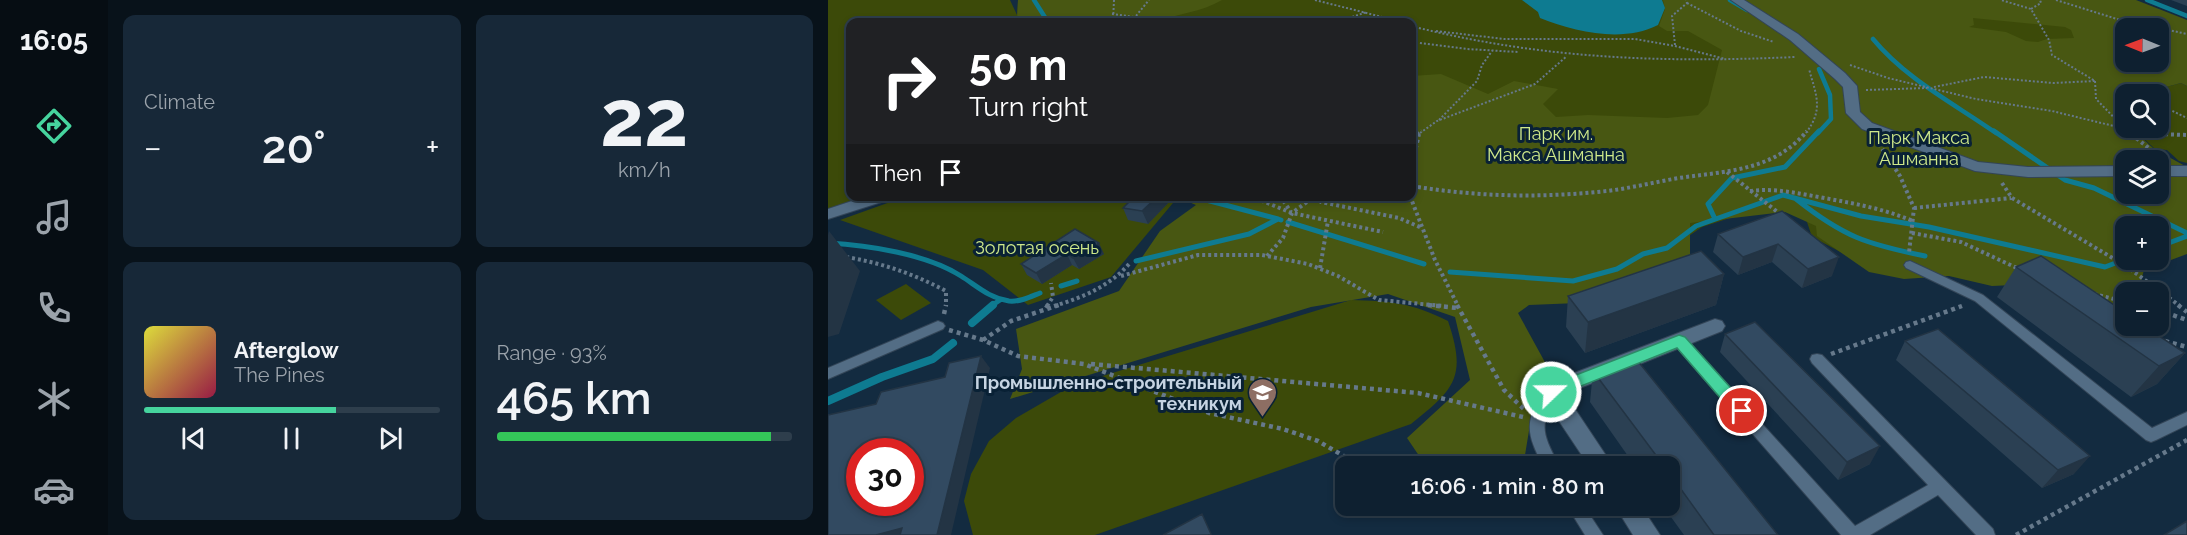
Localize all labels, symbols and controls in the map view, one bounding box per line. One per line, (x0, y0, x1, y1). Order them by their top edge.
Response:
north arrow (2115, 18, 2169, 72)
map controls (2115, 18, 2169, 336)
text: 16:05 (20, 25, 88, 56)
text: 50 m (969, 41, 1067, 90)
icon: right (870, 42, 948, 120)
text: 22 (600, 73, 688, 164)
button: search (2115, 84, 2169, 138)
text: Climate (144, 90, 215, 114)
text: Turn right (969, 91, 1088, 122)
icon: directions (33, 105, 75, 147)
text: 20° (262, 121, 326, 174)
park label: Парк им. Макса Ашманна (1487, 123, 1625, 165)
park label: Парк Макса Ашманна (1868, 127, 1970, 169)
text: − (144, 128, 162, 167)
text: + (426, 128, 439, 167)
button: layers (2115, 150, 2169, 204)
icon: arrive (934, 156, 967, 189)
text: km/h (618, 158, 671, 182)
text: Then (870, 160, 922, 186)
icon: music (33, 196, 75, 238)
button: + (2115, 216, 2169, 270)
park label: Золотая осень (975, 237, 1099, 258)
button: − (2115, 282, 2169, 336)
icon: phone (33, 287, 75, 329)
text: Afterglow (234, 337, 339, 363)
text: Range · 93% (497, 341, 607, 365)
position arrow (1519, 360, 1583, 424)
text: The Pines (234, 363, 325, 387)
text: 465 km (497, 372, 651, 425)
place label: Промышленно-строительный техникум (975, 372, 1242, 414)
school or university icon: Промышленно-строительный техникум (1247, 376, 1279, 418)
icon: climate (33, 378, 75, 420)
pin (1716, 385, 1767, 436)
icon: arrive (1725, 394, 1758, 427)
icon: previous (177, 422, 210, 455)
icon: pause (275, 422, 308, 455)
icon: next (374, 422, 407, 455)
speed limit sign: 30 (846, 438, 924, 516)
icon: car (33, 469, 75, 511)
text: 16:06 · 1 min · 80 m (1411, 473, 1604, 499)

